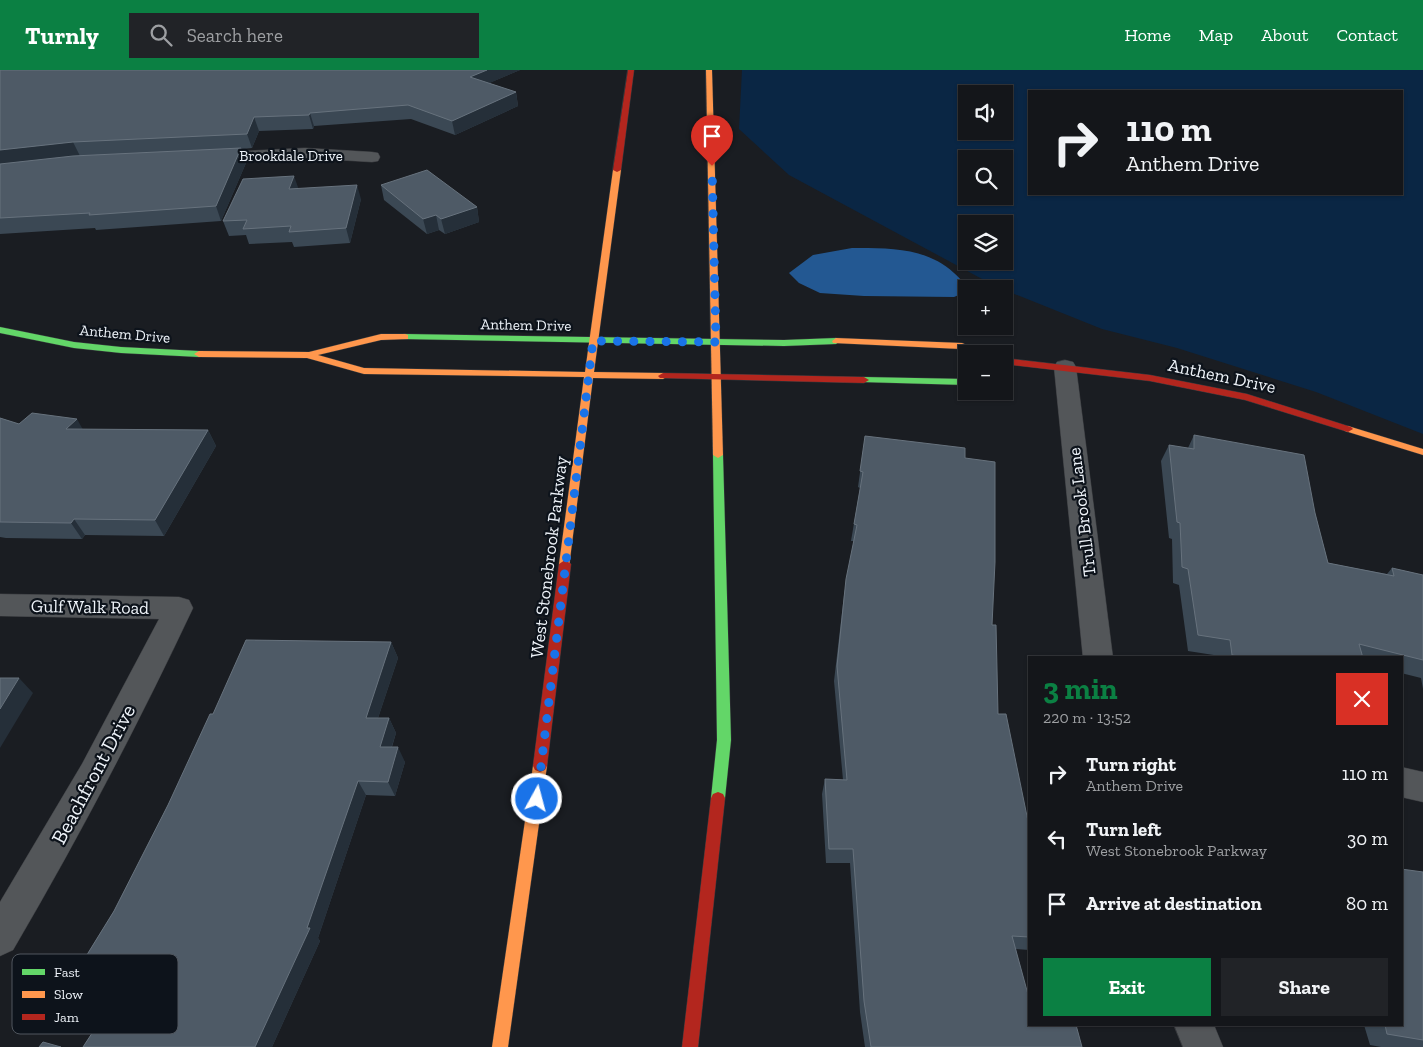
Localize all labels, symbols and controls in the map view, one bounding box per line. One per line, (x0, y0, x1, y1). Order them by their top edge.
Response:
search box (129, 13, 479, 58)
text: Turnly (25, 21, 99, 50)
icon: search (147, 21, 175, 49)
text: Search here (187, 24, 283, 47)
text: Home (1124, 24, 1171, 46)
text: Map (1199, 24, 1233, 46)
text: About (1261, 24, 1308, 46)
text: Contact (1336, 24, 1398, 46)
map controls (958, 85, 1013, 400)
button: sound (958, 85, 1013, 140)
text: 110 m (1126, 108, 1212, 150)
icon: right (1043, 110, 1108, 175)
pin (691, 115, 733, 166)
icon: arrive (698, 122, 726, 150)
street label: Brookdale Drive (239, 147, 343, 165)
button: search (958, 150, 1013, 205)
text: Anthem Drive (1126, 150, 1259, 177)
button: layers (958, 215, 1013, 270)
button: + (958, 280, 1013, 335)
street label: Anthem Drive (480, 315, 572, 335)
street label: Anthem Drive (79, 321, 171, 347)
button: − (958, 345, 1013, 400)
street label: Anthem Drive (1166, 354, 1278, 398)
street label: Trull Brook Lane (1063, 446, 1101, 578)
street label: West Stonebrook Parkway (526, 454, 572, 659)
street label: Gulf Walk Road (31, 595, 149, 619)
text: 3 min (1043, 671, 1118, 707)
button: close (1336, 673, 1388, 725)
street label: Beachfront Drive (46, 700, 140, 848)
text: 220 m · 13:52 (1043, 708, 1131, 727)
text: Turn right (1086, 753, 1176, 776)
icon: right (1043, 760, 1071, 788)
text: 110 m (1342, 762, 1388, 785)
position arrow (510, 772, 562, 824)
text: Anthem Drive (1086, 776, 1183, 795)
text: Turn left (1086, 818, 1161, 841)
icon: left (1043, 825, 1071, 853)
text: 30 m (1347, 827, 1388, 850)
text: West Stonebrook Parkway (1086, 841, 1267, 860)
icon: arrive (1043, 890, 1071, 918)
text: Arrive at destination (1086, 892, 1262, 915)
text: 80 m (1346, 892, 1388, 915)
legend (12, 954, 178, 1034)
button: Exit (1043, 958, 1211, 1016)
button: Share (1221, 958, 1388, 1016)
text: Fast (54, 964, 81, 981)
text: Slow (54, 986, 83, 1003)
text: Jam (54, 1009, 79, 1026)

